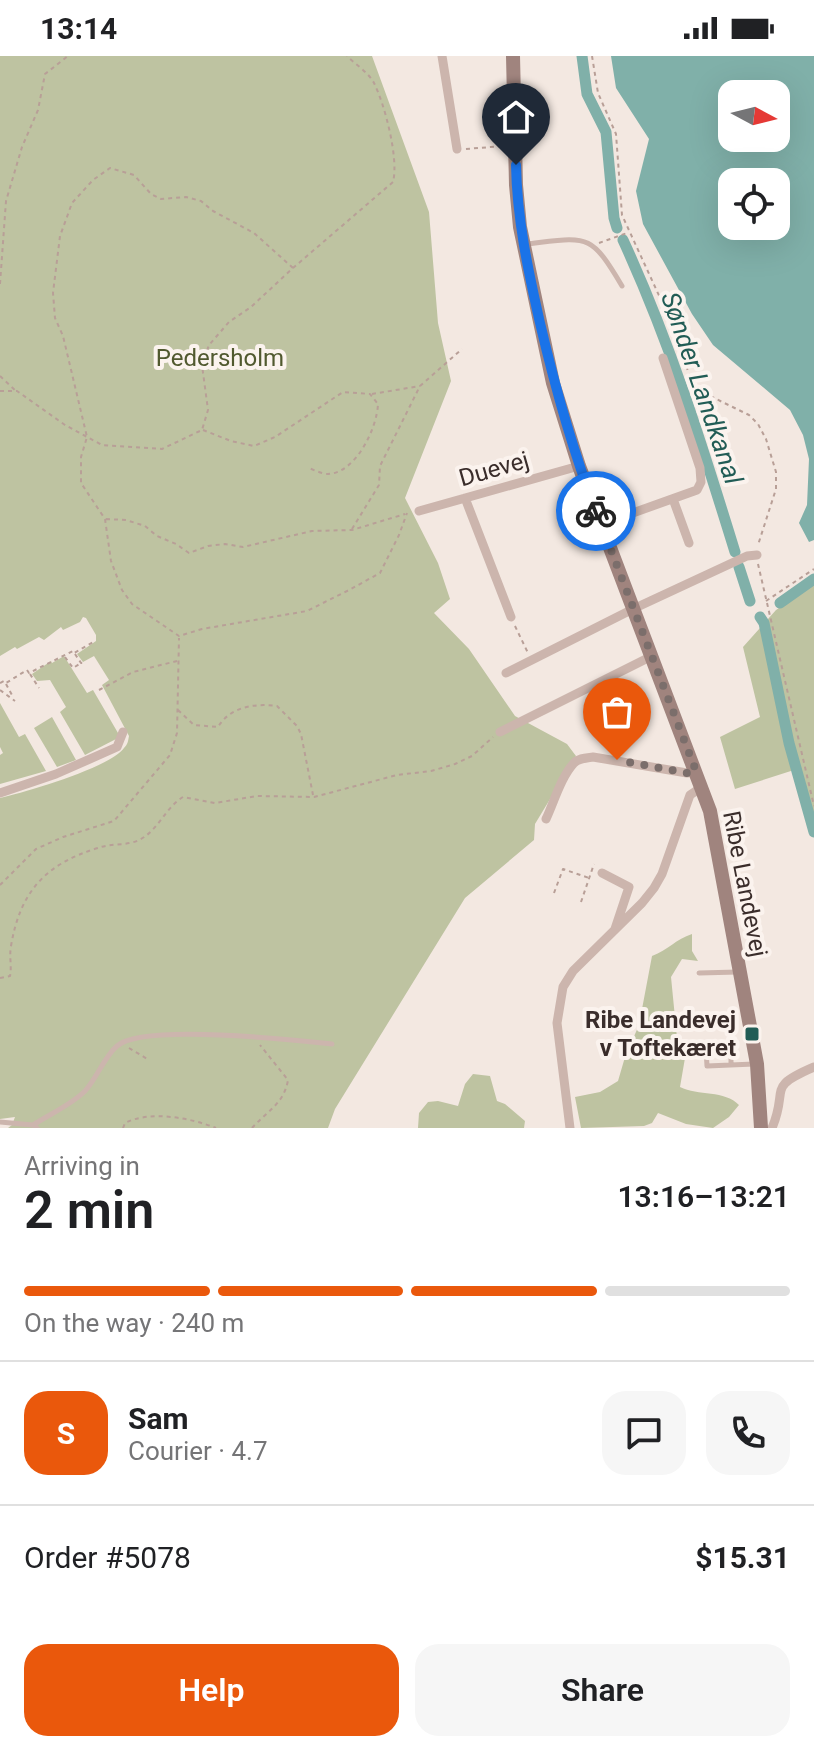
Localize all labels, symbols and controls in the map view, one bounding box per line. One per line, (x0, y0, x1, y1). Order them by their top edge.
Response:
text: 13:14 (40, 11, 117, 46)
north arrow (718, 80, 790, 152)
map controls (718, 80, 790, 240)
pin (482, 83, 550, 165)
icon: home (494, 95, 538, 139)
button: locate (718, 168, 790, 240)
water label: Sønder Landkanal (655, 288, 749, 489)
park label: Pedersholm (156, 344, 284, 372)
street label: Duevej (456, 446, 532, 492)
courier (556, 471, 636, 551)
icon: bike (574, 489, 618, 533)
pin (583, 678, 651, 760)
icon: bag (595, 690, 639, 734)
street label: Ribe Landevej (717, 809, 773, 959)
place label: Ribe Landevej v Toftekæret (585, 1006, 736, 1062)
marker: Ribe Landevej v Toftekæret (743, 1025, 761, 1043)
text: Arriving in (24, 1151, 140, 1181)
text: 13:16–13:21 (617, 1179, 790, 1214)
text: 2 min (24, 1180, 154, 1241)
text: On the way · 240 m (24, 1308, 244, 1338)
button: chat (602, 1391, 686, 1475)
button: phone (706, 1391, 790, 1475)
text: Sam (128, 1401, 189, 1436)
text: S (57, 1416, 75, 1451)
text: Courier · 4.7 (128, 1436, 268, 1466)
text: Order #5078 (24, 1540, 191, 1575)
text: $15.31 (695, 1540, 790, 1575)
button: Help (24, 1644, 399, 1736)
button: Share (415, 1644, 790, 1736)

